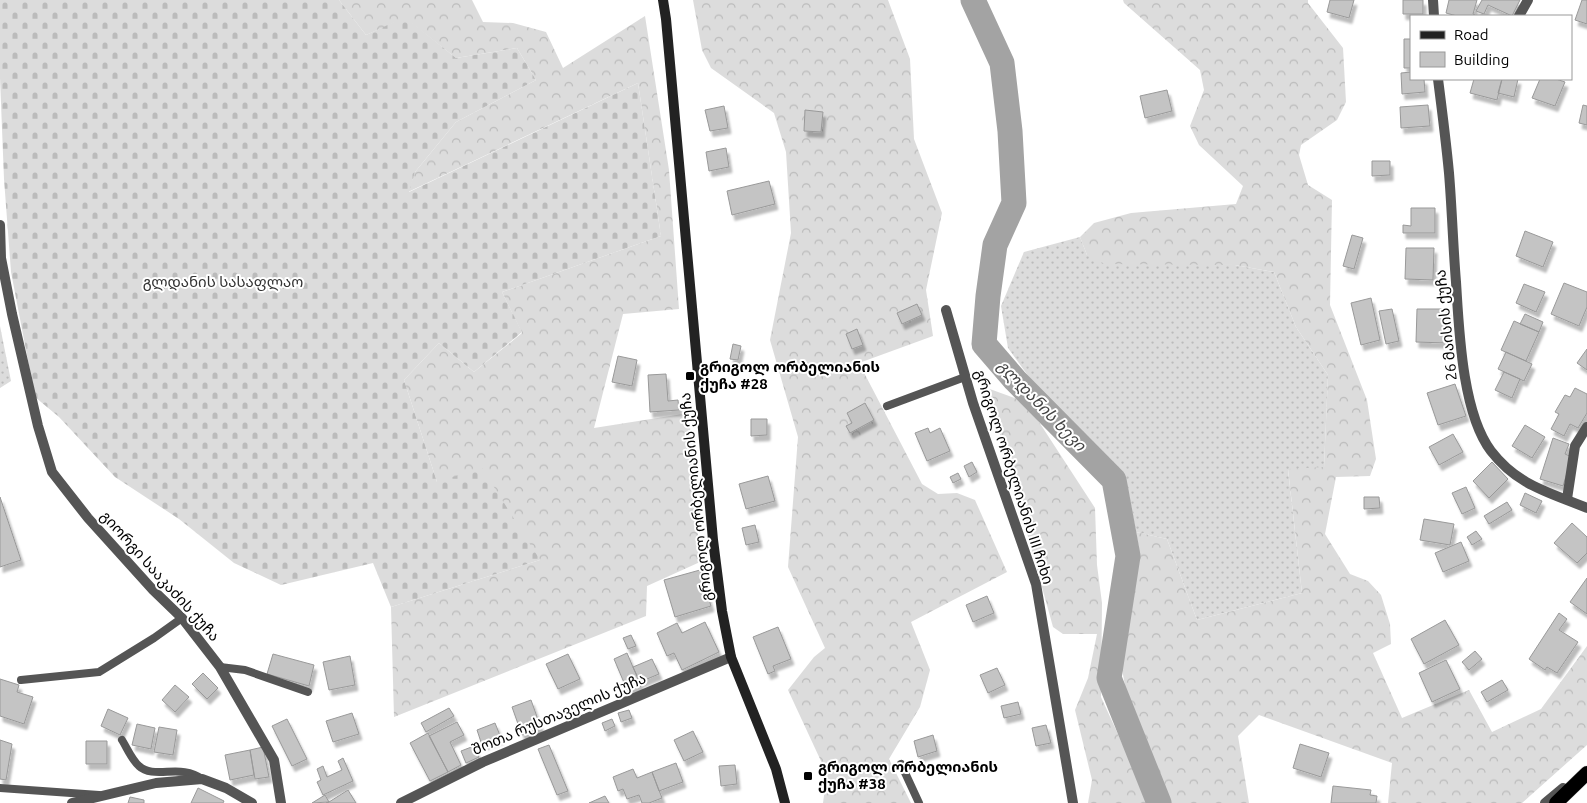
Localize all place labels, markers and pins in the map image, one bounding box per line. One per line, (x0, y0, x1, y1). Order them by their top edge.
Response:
place label: გრიგოლ ორბელიანის ქუჩა #28 (700, 358, 880, 393)
marker: გრიგოლ ორბელიანის ქუჩა #28 (684, 370, 696, 382)
place label: გრიგოლ ორბელიანის ქუჩა #38 (818, 758, 998, 793)
marker: გრიგოლ ორბელიანის ქუჩა #38 (802, 770, 814, 782)

